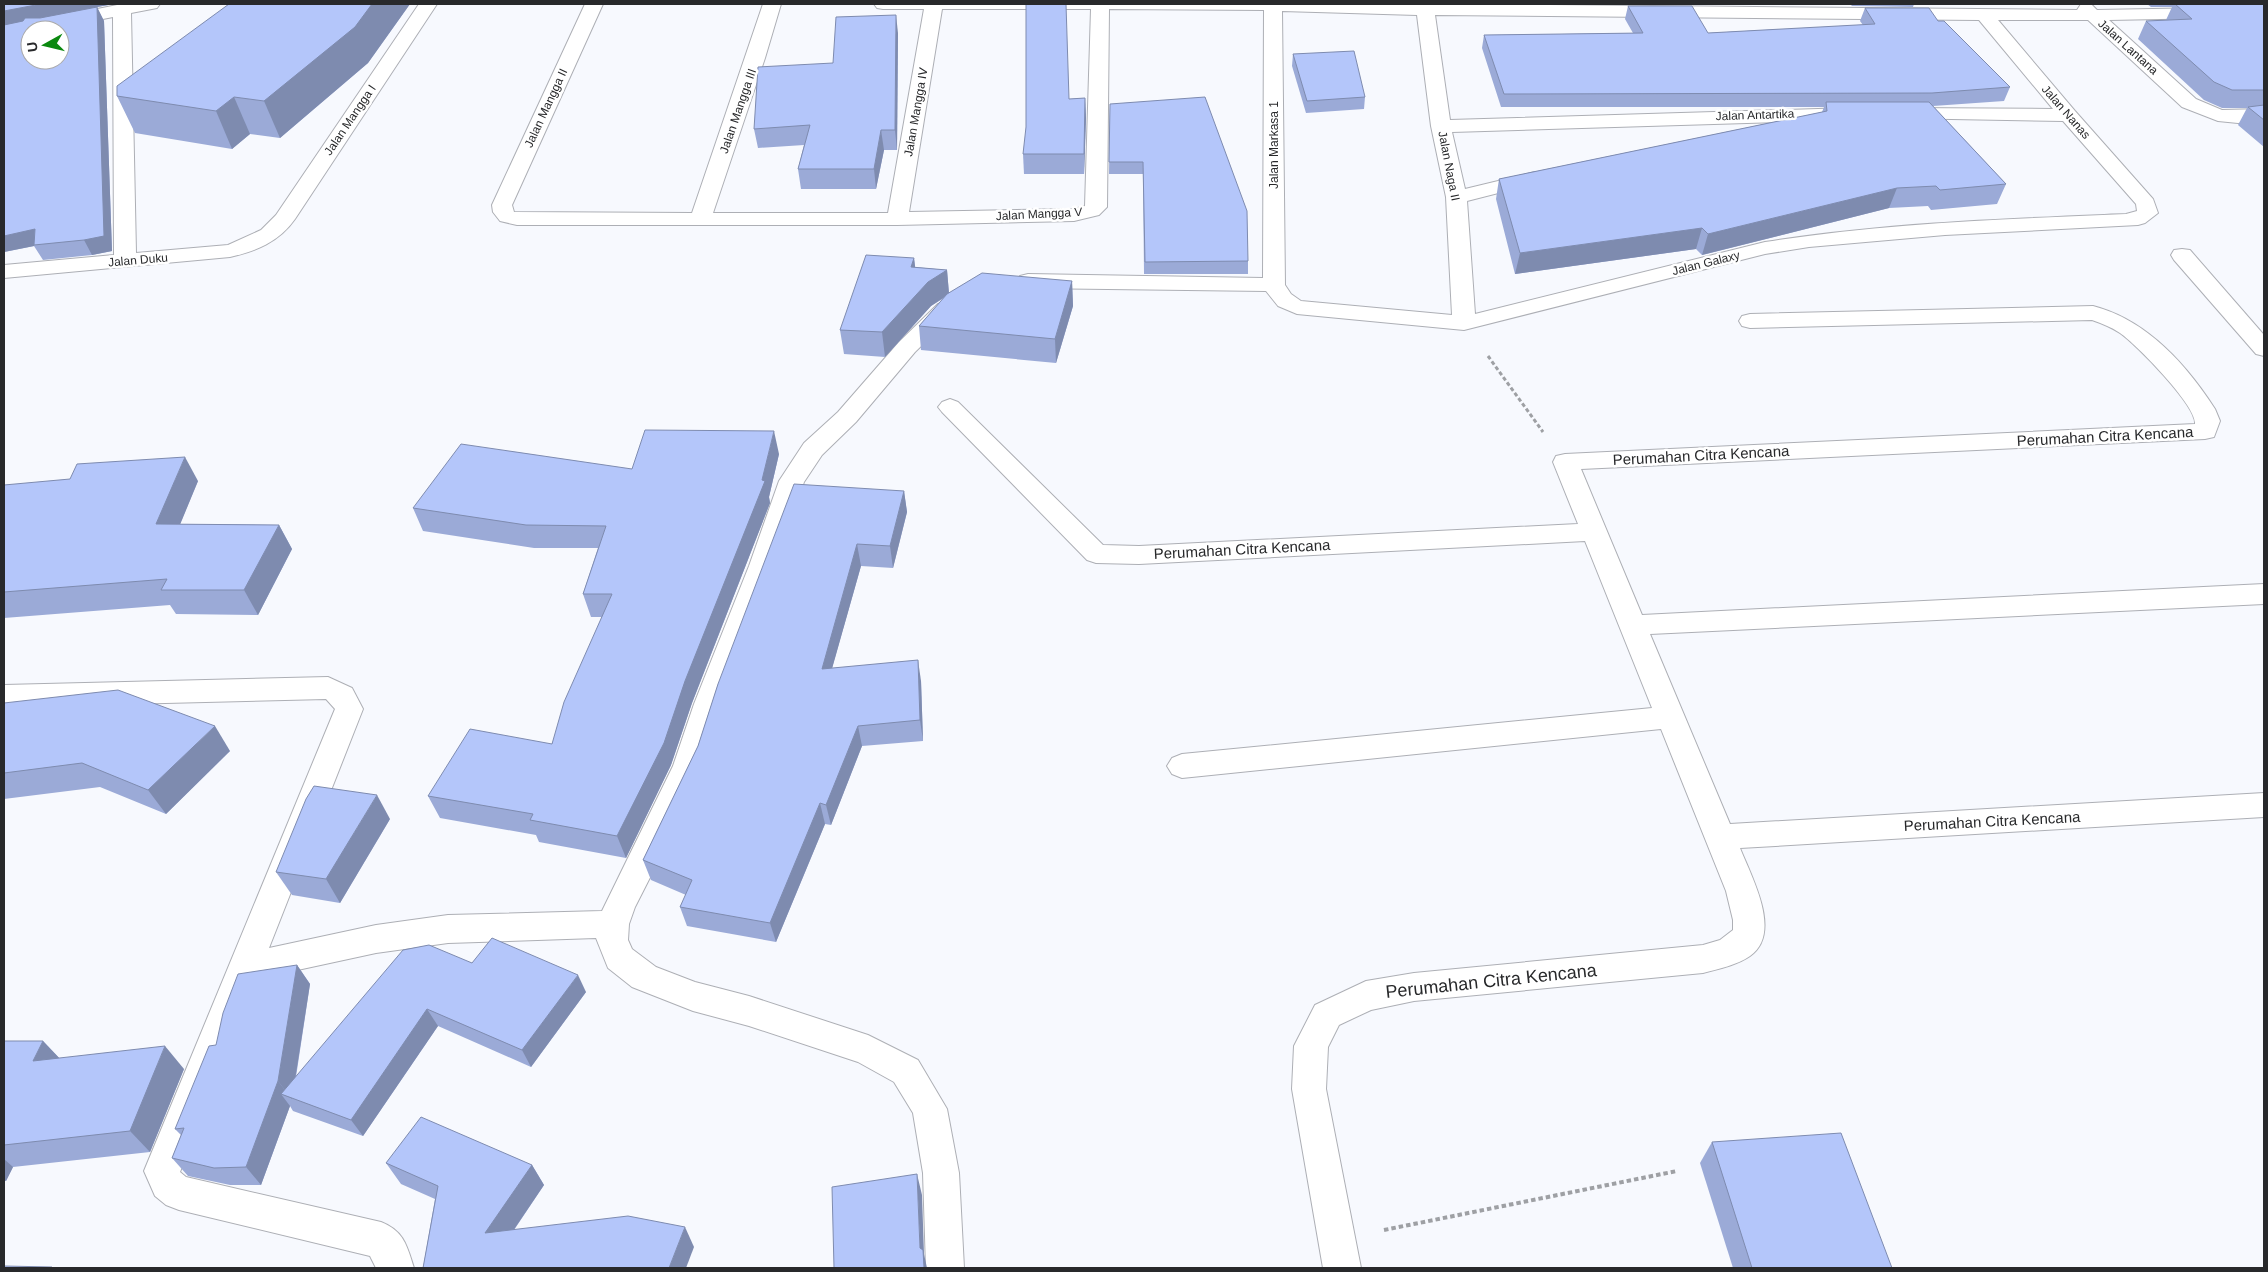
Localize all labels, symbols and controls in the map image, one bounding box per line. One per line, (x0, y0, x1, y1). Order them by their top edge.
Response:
street label: Jalan Lantana (2095, 17, 2161, 78)
north arrow (20, 20, 70, 70)
text: U (23, 41, 41, 53)
street label: Jalan Mangga II (522, 66, 570, 150)
street label: Jalan Mangga IV (901, 66, 931, 158)
street label: Jalan Mangga III (717, 67, 759, 155)
street label: Jalan Mangga I (321, 82, 379, 158)
street label: Jalan Nanas (2039, 82, 2093, 142)
street label: Jalan Markasa 1 (1267, 101, 1281, 189)
street label: Jalan Antartika (1715, 107, 1795, 123)
street label: Jalan Naga II (1435, 130, 1463, 202)
street label: Jalan Mangga V (995, 205, 1083, 223)
street label: Jalan Galaxy (1671, 248, 1741, 278)
street label: Jalan Duku (107, 250, 169, 270)
street label: Perumahan Citra Kencana (2016, 423, 2194, 449)
street label: Perumahan Citra Kencana (1612, 442, 1790, 468)
street label: Perumahan Citra Kencana (1153, 536, 1331, 562)
street label: Perumahan Citra Kencana (1903, 808, 2081, 834)
street label: Perumahan Citra Kencana (1384, 960, 1599, 1002)

